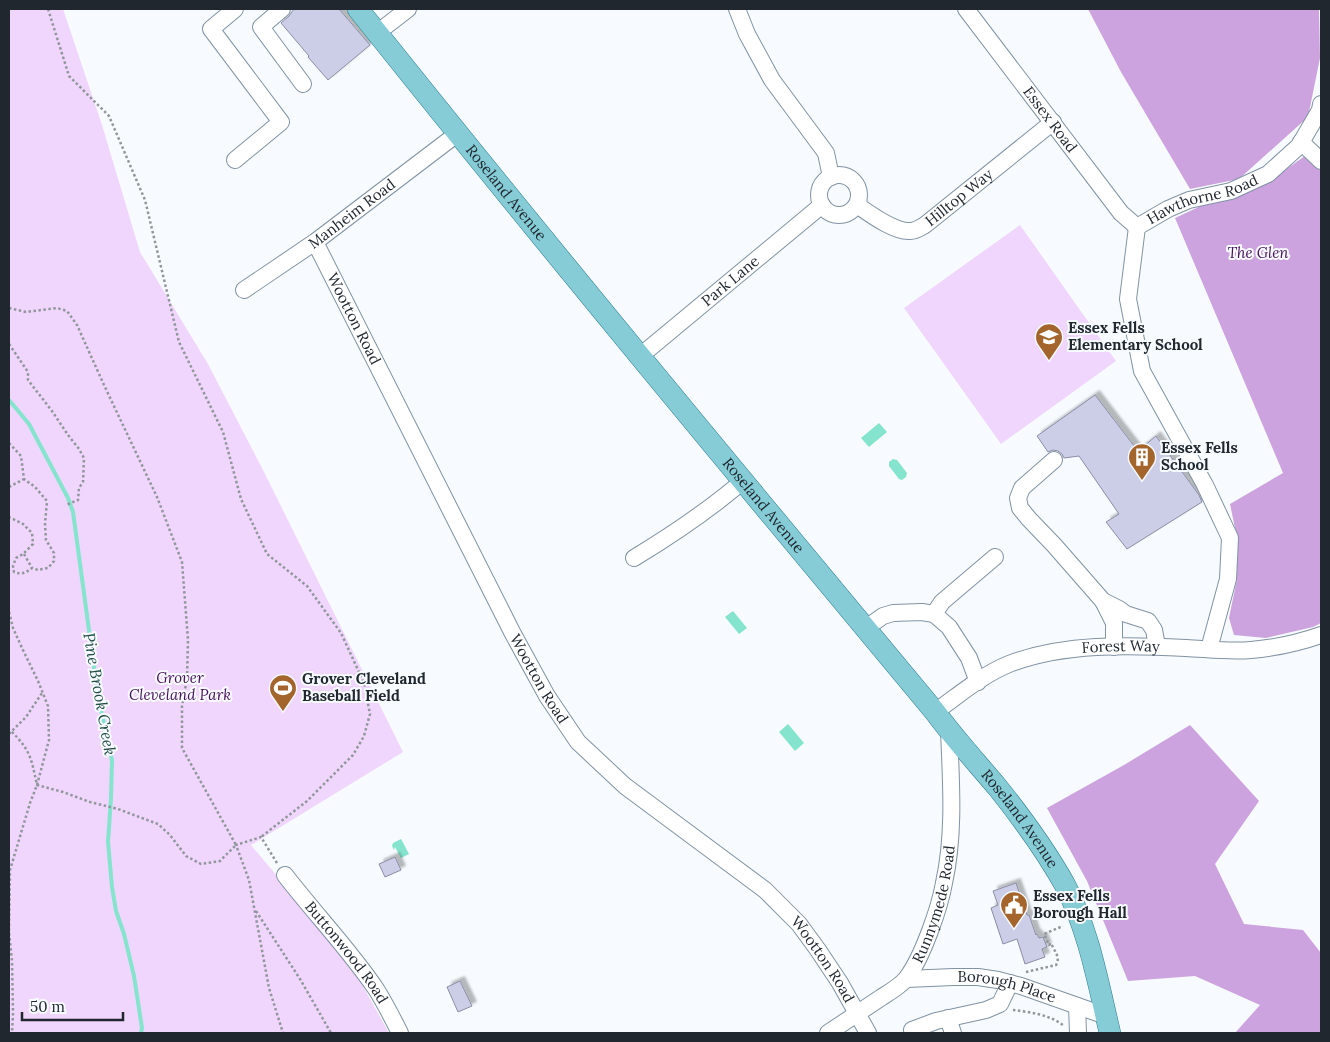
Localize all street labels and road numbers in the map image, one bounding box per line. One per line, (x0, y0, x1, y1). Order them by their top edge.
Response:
street label: Essex Road (1019, 83, 1082, 156)
street label: Roseland Avenue (462, 141, 551, 244)
street label: Hilltop Way (921, 164, 996, 230)
street label: Hawthorne Road (1143, 170, 1261, 228)
street label: Manheim Road (304, 174, 399, 253)
street label: Park Lane (698, 251, 763, 310)
street label: Wootton Road (323, 269, 385, 368)
street label: Roseland Avenue (719, 454, 809, 557)
street label: Wootton Road (506, 631, 573, 727)
street label: Forest Way (1081, 636, 1160, 657)
street label: Roseland Avenue (977, 765, 1063, 871)
street label: Runnymede Road (908, 844, 959, 966)
street label: Buttonwood Road (301, 897, 393, 1007)
street label: Wootton Road (787, 912, 859, 1006)
street label: Borough Place (958, 967, 1059, 1007)

